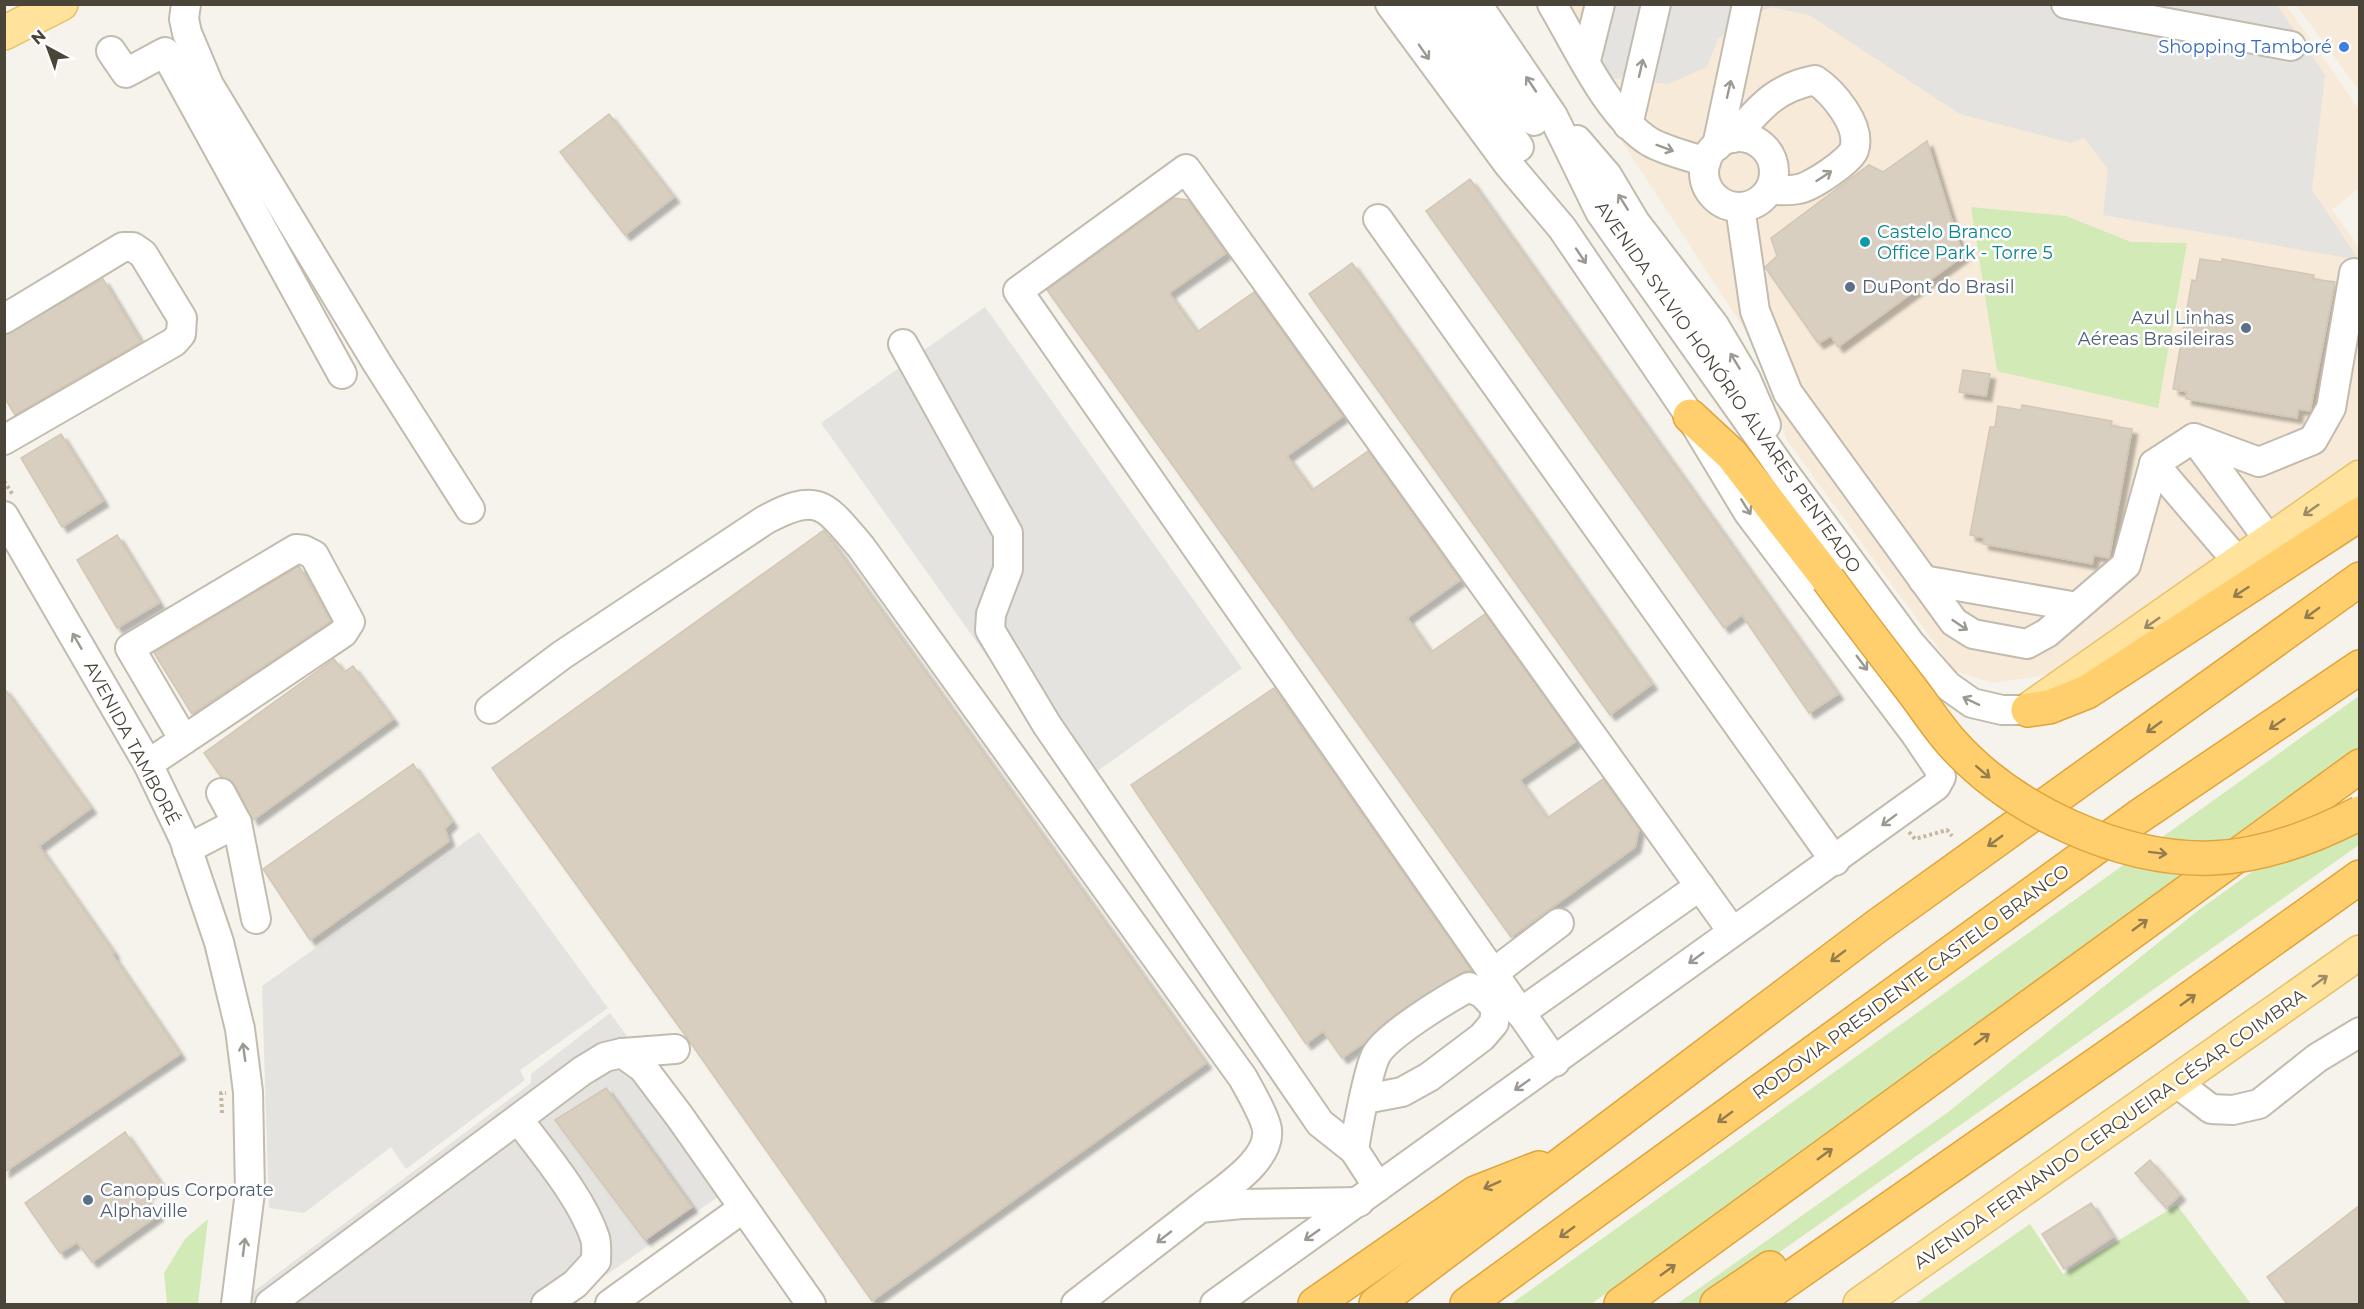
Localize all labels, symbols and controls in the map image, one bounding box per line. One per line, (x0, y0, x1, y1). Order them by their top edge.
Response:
north arrow (18, 18, 78, 78)
text: N (27, 26, 50, 48)
place label: Shopping Tamboré (2158, 36, 2332, 58)
marker: Shopping Tamboré (2337, 40, 2351, 54)
one-way arrow (1418, 44, 1430, 60)
one-way arrow (1636, 59, 1647, 78)
one-way arrow (1525, 76, 1537, 93)
one-way arrow (1724, 79, 1736, 98)
one-way arrow (1655, 143, 1674, 154)
one-way arrow (1816, 169, 1833, 182)
one-way arrow (1617, 194, 1629, 211)
street label: AVENIDA SYLVIO HONÓRIO ÁLVARES PENTEADO (1590, 197, 1866, 577)
place label: Castelo Branco Office Park - Torre 5 (1877, 221, 2053, 264)
marker: Castelo Branco Office Park - Torre 5 (1858, 235, 1872, 249)
one-way arrow (1575, 248, 1588, 265)
place label: DuPont do Brasil (1862, 276, 2015, 298)
marker: DuPont do Brasil (1843, 280, 1857, 294)
place label: Azul Linhas Aéreas Brasileiras (2078, 307, 2234, 350)
marker: Azul Linhas Aéreas Brasileiras (2239, 321, 2253, 335)
one-way arrow (1729, 353, 1741, 370)
one-way arrow (1740, 498, 1752, 515)
one-way arrow (2303, 504, 2320, 516)
one-way arrow (2233, 586, 2249, 598)
one-way arrow (2304, 607, 2320, 620)
one-way arrow (2144, 617, 2160, 629)
one-way arrow (1951, 619, 1968, 631)
one-way arrow (71, 633, 83, 650)
one-way arrow (1856, 655, 1869, 671)
street label: AVENIDA TAMBORÉ (79, 657, 185, 829)
one-way arrow (1963, 695, 1981, 707)
one-way arrow (2269, 718, 2286, 730)
one-way arrow (2146, 721, 2162, 733)
one-way arrow (1975, 765, 1991, 778)
one-way arrow (1881, 813, 1897, 826)
one-way arrow (1988, 835, 2004, 847)
one-way arrow (2147, 847, 2167, 858)
street label: RODOVIA PRESIDENTE CASTELO BRANCO (1748, 860, 2074, 1104)
one-way arrow (2132, 918, 2148, 931)
one-way arrow (1830, 950, 1846, 962)
one-way arrow (1689, 951, 1705, 964)
one-way arrow (2312, 975, 2328, 987)
street label: AVENIDA FERNANDO CERQUEIRA CÉSAR COIMBRA (1910, 984, 2310, 1274)
one-way arrow (2179, 994, 2195, 1007)
one-way arrow (1974, 1033, 1990, 1045)
one-way arrow (238, 1043, 249, 1062)
one-way arrow (1514, 1079, 1530, 1091)
one-way arrow (1717, 1111, 1733, 1123)
one-way arrow (1817, 1148, 1833, 1160)
place label: Canopus Corporate Alphaville (100, 1179, 274, 1222)
one-way arrow (1483, 1180, 1501, 1191)
marker: Canopus Corporate Alphaville (81, 1193, 95, 1207)
one-way arrow (1560, 1226, 1576, 1238)
one-way arrow (1304, 1229, 1320, 1241)
one-way arrow (1156, 1230, 1172, 1243)
one-way arrow (239, 1237, 250, 1257)
one-way arrow (1660, 1264, 1676, 1276)

